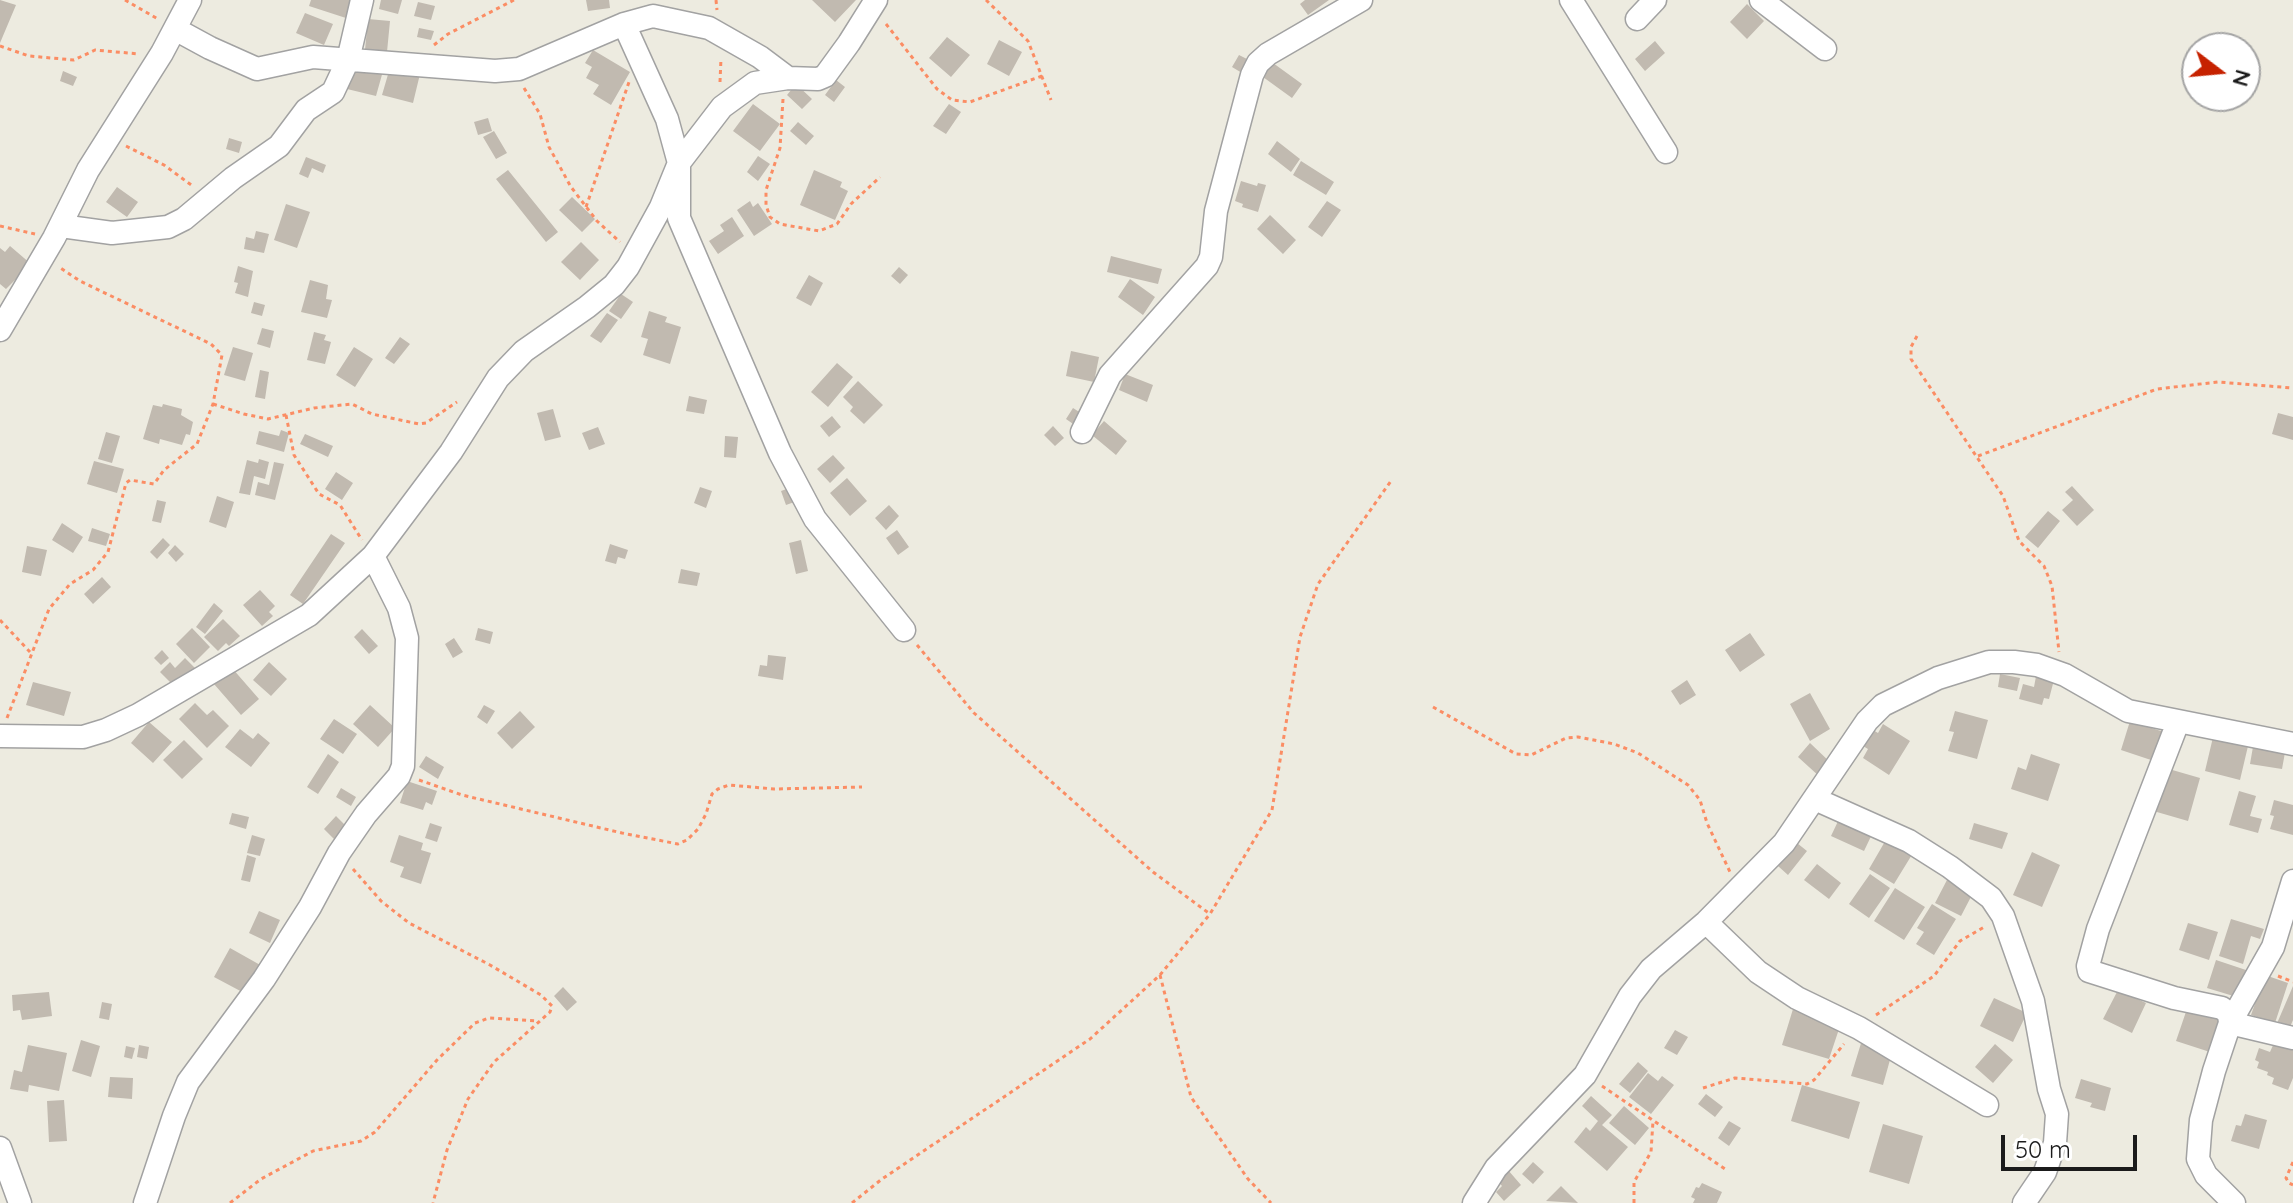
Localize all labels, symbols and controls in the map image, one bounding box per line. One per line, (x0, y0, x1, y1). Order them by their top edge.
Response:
north arrow (2181, 32, 2261, 112)
text: N (2226, 66, 2258, 90)
scale bar (2005, 1119, 2141, 1169)
text: 50 m (2015, 1134, 2071, 1164)

